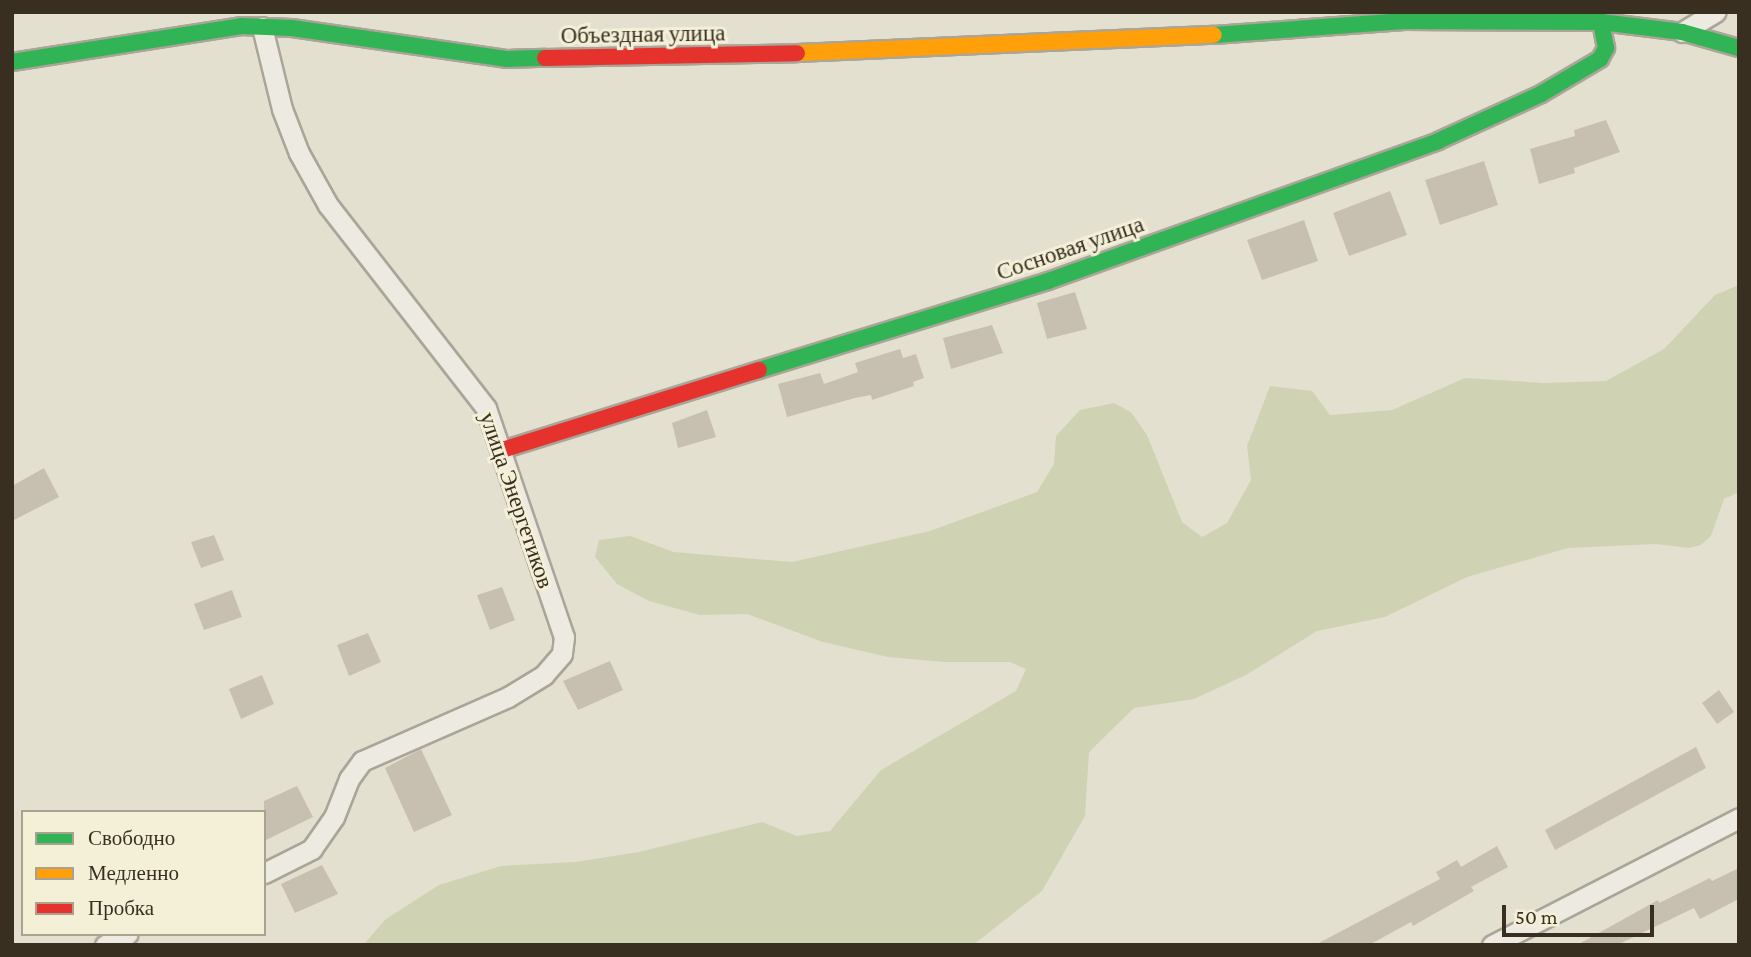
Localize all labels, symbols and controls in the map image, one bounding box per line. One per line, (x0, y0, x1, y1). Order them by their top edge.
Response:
street label: Объездная улица (560, 19, 726, 49)
street label: Сосновая улица (993, 210, 1147, 286)
street label: улица Энергетиков (474, 408, 560, 592)
legend (21, 810, 266, 936)
text: Свободно (88, 826, 175, 850)
text: Медленно (88, 861, 179, 885)
scale bar (1506, 890, 1658, 934)
text: Пробка (88, 896, 154, 920)
text: 50 m (1515, 905, 1558, 929)

